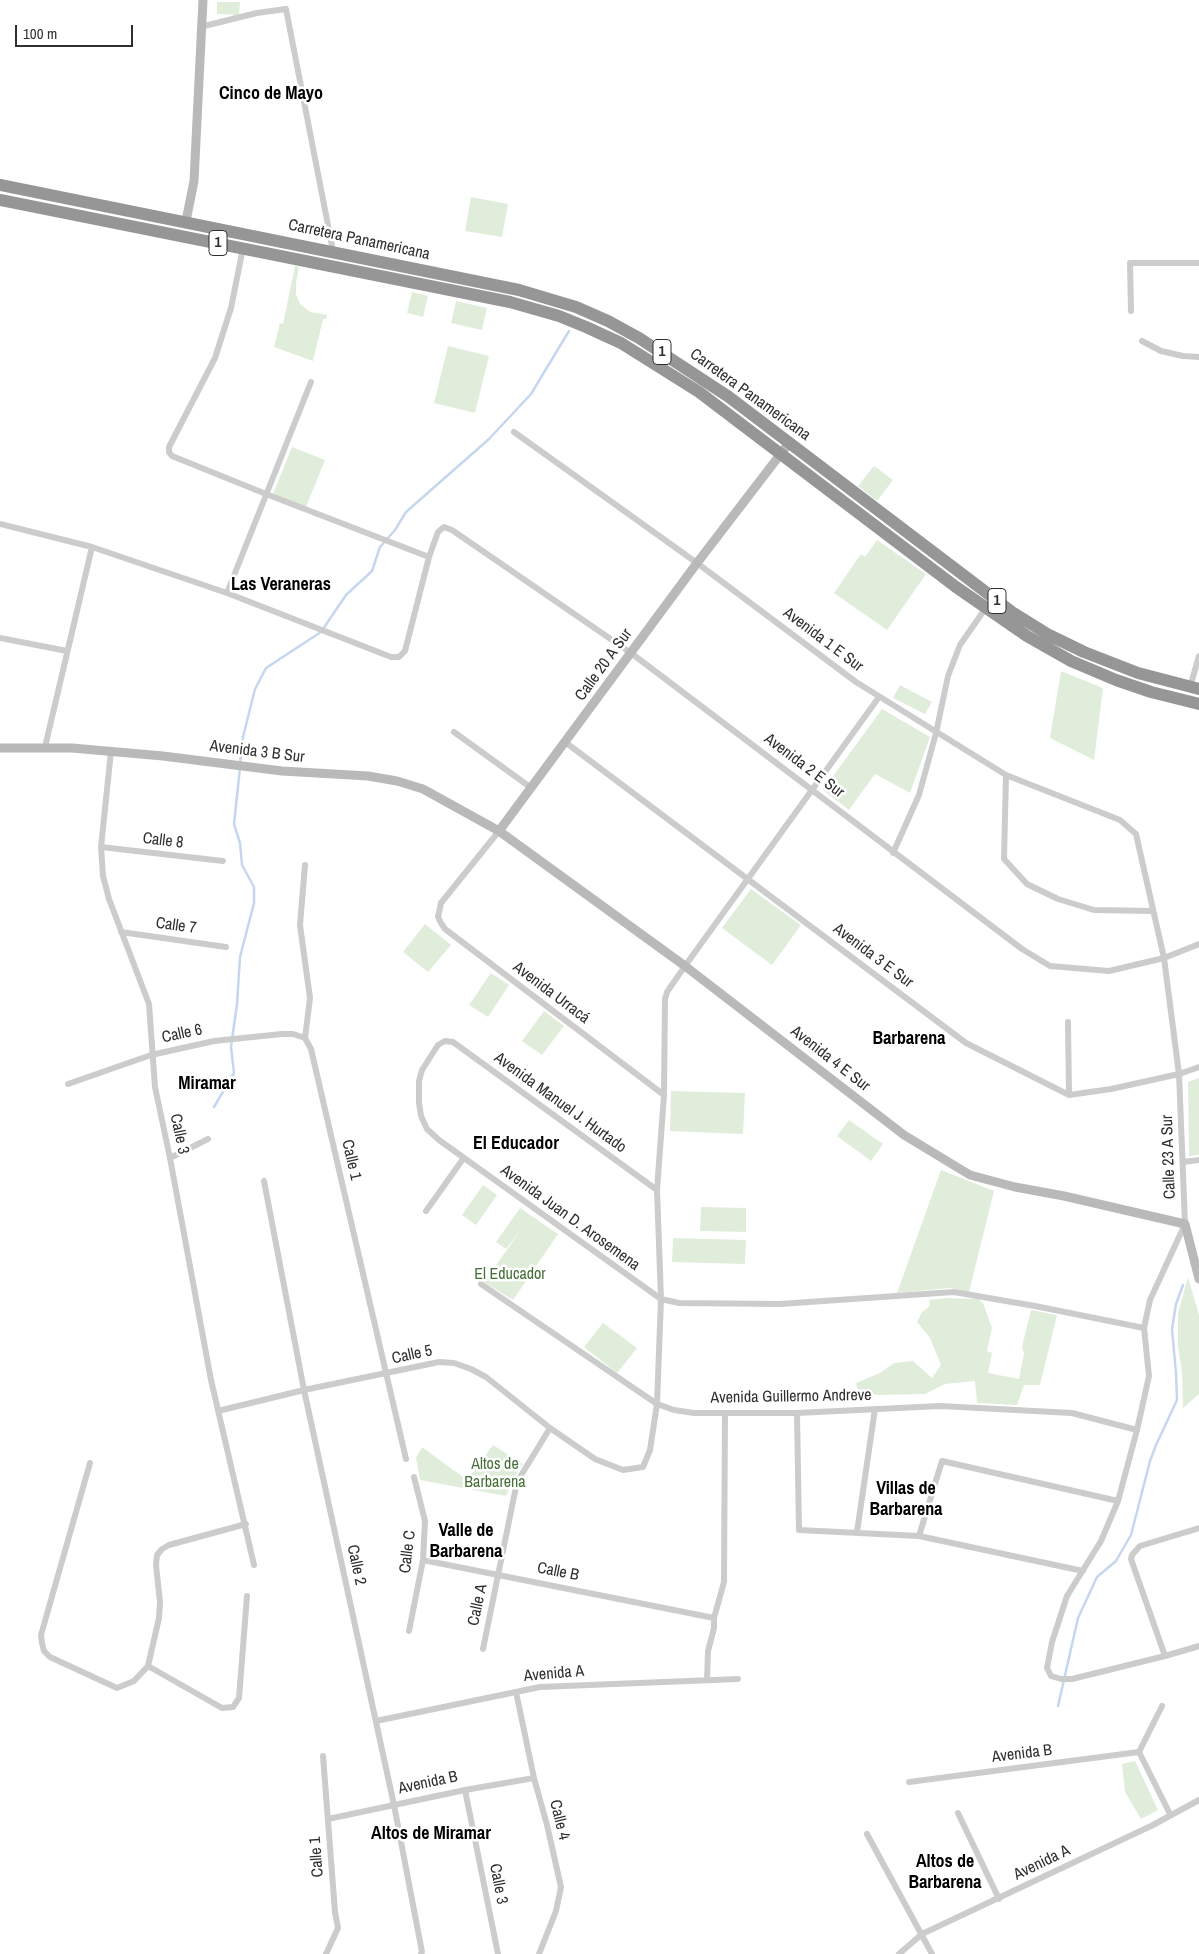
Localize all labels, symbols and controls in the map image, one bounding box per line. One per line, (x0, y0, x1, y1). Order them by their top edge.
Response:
scale bar (18, 15, 135, 47)
text: 100 m (23, 23, 57, 44)
district label: Cinco de Mayo (219, 83, 323, 105)
street label: Carretera Panamericana (286, 216, 432, 264)
road number: 1 (209, 230, 227, 256)
road number: 1 (653, 340, 671, 364)
street label: Carretera Panamericana (686, 345, 814, 445)
district label: Las Veraneras (231, 574, 331, 596)
road number: 1 (988, 588, 1006, 614)
street label: Avenida 1 E Sur (779, 604, 867, 676)
street label: Calle 20 A Sur (571, 625, 637, 705)
street label: Avenida 2 E Sur (760, 730, 848, 802)
street label: Avenida 3 B Sur (209, 737, 305, 767)
street label: Calle 8 (142, 829, 184, 853)
street label: Calle 7 (154, 914, 198, 938)
street label: Avenida 3 E Sur (829, 920, 917, 992)
street label: Avenida Urracá (509, 958, 593, 1028)
street label: Calle 6 (160, 1020, 204, 1048)
street label: Avenida 4 E Sur (787, 1022, 873, 1096)
district label: Barbarena (872, 1028, 946, 1050)
street label: Avenida Manuel J. Hurtado (490, 1049, 630, 1157)
district label: Miramar (178, 1073, 236, 1095)
street label: Calle 3 (165, 1112, 193, 1156)
street label: Calle 23 A Sur (1158, 1114, 1180, 1200)
district label: El Educador (473, 1133, 559, 1155)
street label: Calle 1 (337, 1138, 365, 1182)
street label: Avenida Juan D. Arosemena (497, 1161, 643, 1275)
park label: El Educador (474, 1265, 546, 1285)
street label: Calle 5 (390, 1341, 434, 1369)
street label: Avenida Guillermo Andreve (710, 1386, 872, 1408)
park label: Altos de Barbarena (464, 1455, 526, 1493)
district label: Villas de Barbarena (869, 1478, 943, 1520)
district label: Valle de Barbarena (429, 1520, 503, 1562)
street label: Calle C (396, 1529, 420, 1575)
street label: Calle 2 (342, 1543, 370, 1587)
street label: Calle B (535, 1559, 581, 1585)
street label: Calle A (464, 1582, 492, 1628)
street label: Avenida A (523, 1662, 585, 1686)
street label: Avenida B (991, 1741, 1053, 1767)
street label: Avenida B (397, 1767, 459, 1799)
street label: Calle 4 (545, 1798, 573, 1842)
district label: Altos de Miramar (371, 1823, 491, 1845)
street label: Calle 1 (306, 1836, 328, 1878)
street label: Avenida A (1011, 1841, 1073, 1885)
district label: Altos de Barbarena (908, 1851, 982, 1894)
street label: Calle 3 (485, 1862, 511, 1906)

